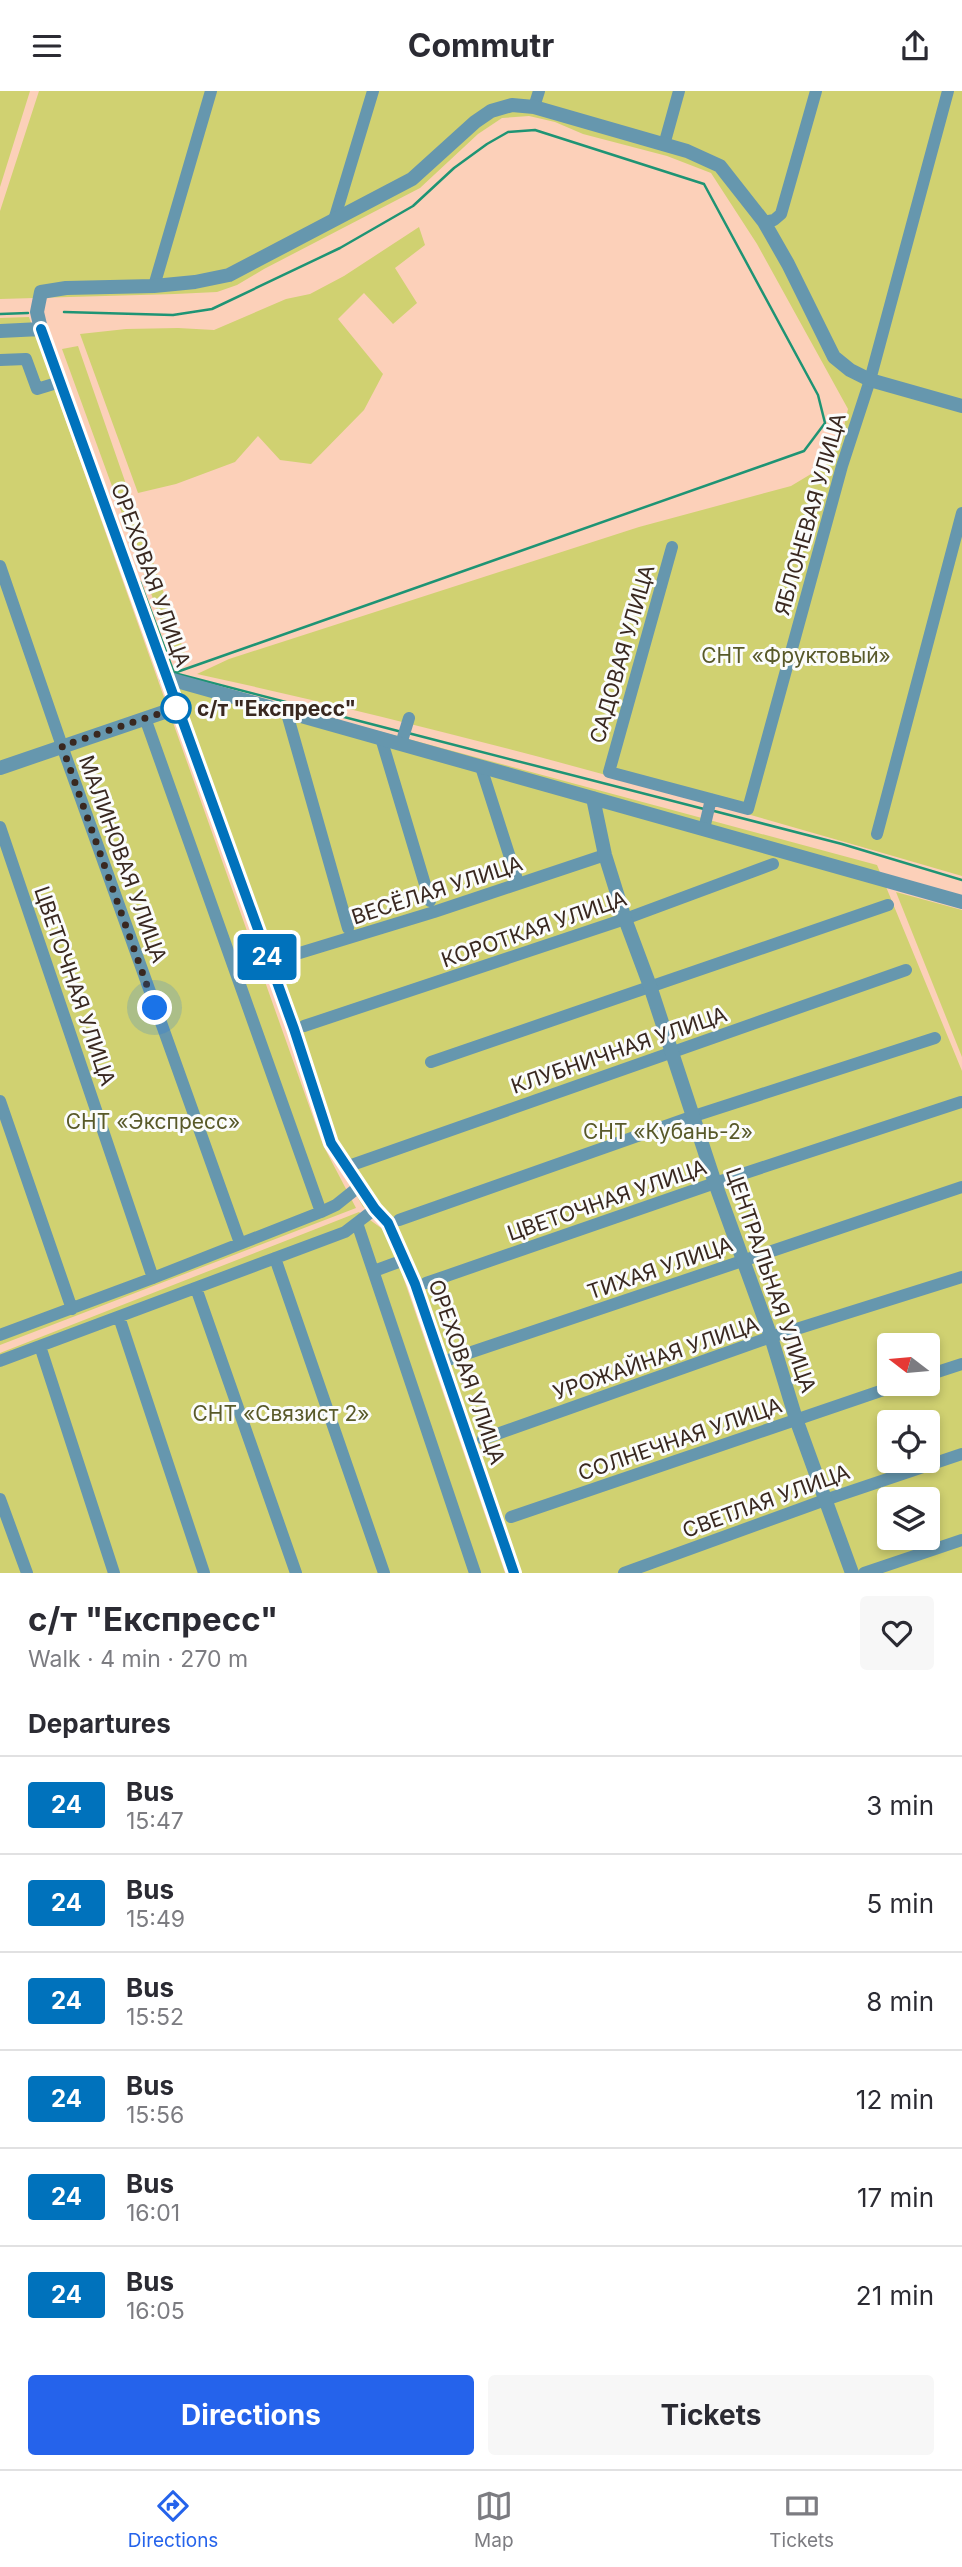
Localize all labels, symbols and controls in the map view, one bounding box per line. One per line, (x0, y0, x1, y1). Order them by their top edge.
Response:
text: Commutr (408, 26, 554, 65)
icon: menu (28, 27, 66, 65)
icon: share (896, 27, 934, 65)
street label: ЯБЛОНЕВАЯ УЛИЦА (769, 410, 851, 618)
street label: ОРЕХОВАЯ УЛИЦА (106, 480, 196, 670)
street label: САДОВАЯ УЛИЦА (585, 562, 659, 746)
park label: СНТ «Фруктовый» (701, 643, 891, 668)
marker: с/т "Експресс" (161, 693, 191, 723)
place label: с/т "Експресс" (197, 696, 356, 721)
street label: МАЛИНОВАЯ УЛИЦА (74, 752, 172, 966)
street label: ВЕСЁЛАЯ УЛИЦА (348, 850, 526, 929)
street label: ЦВЕТОЧНАЯ УЛИЦА (29, 883, 121, 1089)
street label: КОРОТКАЯ УЛИЦА (438, 886, 630, 972)
line badge: 24 (236, 934, 298, 980)
text: 24 (252, 942, 282, 971)
your location (137, 990, 172, 1025)
street label: КЛУБНИЧНАЯ УЛИЦА (508, 1001, 730, 1099)
park label: СНТ «Экспресс» (66, 1109, 240, 1134)
park label: СНТ «Кубань-2» (583, 1119, 753, 1144)
street label: ЦВЕТОЧНАЯ УЛИЦА (504, 1154, 710, 1246)
street label: ЦЕНТРАЛЬНАЯ УЛИЦА (721, 1164, 821, 1396)
street label: ТИХАЯ УЛИЦА (584, 1231, 736, 1305)
street label: ОРЕХОВАЯ УЛИЦА (424, 1276, 510, 1468)
street label: УРОЖАЙНАЯ УЛИЦА (550, 1310, 762, 1405)
north arrow (877, 1333, 940, 1397)
map controls (877, 1333, 940, 1550)
street label: СОЛНЕЧНАЯ УЛИЦА (575, 1392, 785, 1486)
park label: СНТ «Связист 2» (192, 1401, 370, 1426)
button: locate (877, 1410, 940, 1473)
street label: СВЕТЛАЯ УЛИЦА (679, 1459, 853, 1543)
button: layers (877, 1487, 940, 1550)
button: heart (860, 1596, 934, 1670)
text: с/т "Експресс" (28, 1599, 278, 1639)
text: Walk · 4 min · 270 m (28, 1645, 248, 1673)
text: Departures (28, 1708, 171, 1739)
text: Bus (126, 1776, 174, 1807)
text: 24 (51, 1790, 82, 1819)
text: 3 min (866, 1790, 934, 1821)
text: 15:47 (126, 1807, 184, 1835)
text: Bus (126, 1874, 174, 1905)
text: 24 (51, 1888, 82, 1917)
text: 5 min (866, 1888, 934, 1919)
text: 15:49 (126, 1905, 185, 1933)
text: Bus (126, 1972, 174, 2003)
text: 24 (51, 1986, 82, 2015)
text: 8 min (866, 1986, 934, 2017)
text: 15:52 (126, 2003, 184, 2031)
text: Bus (126, 2070, 174, 2101)
text: 24 (51, 2084, 82, 2113)
text: 12 min (856, 2084, 934, 2115)
text: 15:56 (126, 2101, 184, 2129)
text: Bus (126, 2168, 174, 2199)
text: 24 (51, 2182, 82, 2211)
text: 17 min (857, 2182, 934, 2213)
text: 16:01 (126, 2199, 180, 2227)
text: Bus (126, 2266, 174, 2297)
text: 24 (51, 2280, 82, 2309)
text: 21 min (856, 2280, 934, 2311)
text: 16:05 (126, 2297, 185, 2325)
button: Directions (28, 2375, 474, 2455)
button: Tickets (488, 2375, 934, 2455)
tab: Directions (128, 2487, 218, 2552)
tab: Map (474, 2487, 514, 2552)
tab: Tickets (769, 2487, 834, 2552)

